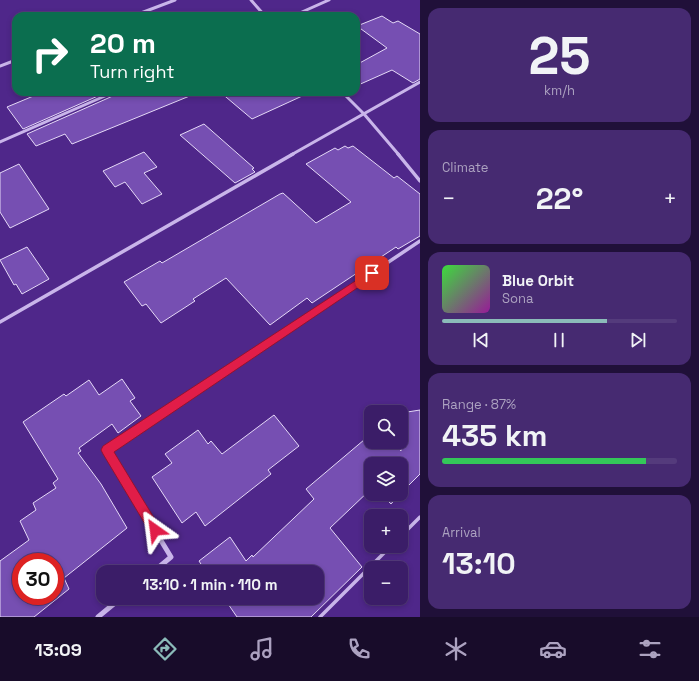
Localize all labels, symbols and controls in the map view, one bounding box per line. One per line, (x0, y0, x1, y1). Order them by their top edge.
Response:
text: 25 (528, 23, 591, 89)
text: 20 m (90, 25, 156, 61)
icon: right (24, 28, 76, 80)
text: Turn right (90, 60, 174, 83)
text: km/h (544, 82, 575, 99)
text: Climate (442, 159, 488, 176)
text: 22° (536, 179, 583, 218)
text: − (442, 184, 456, 212)
text: + (663, 184, 677, 212)
pin (355, 256, 389, 290)
icon: arrive (361, 262, 383, 284)
text: Blue Orbit (502, 271, 574, 290)
text: Sona (502, 290, 533, 307)
icon: previous (470, 329, 492, 351)
icon: pause (548, 329, 570, 351)
icon: next (627, 329, 649, 351)
text: Range · 87% (442, 396, 516, 413)
map controls (364, 405, 408, 605)
button: search (364, 405, 408, 449)
text: 435 km (442, 416, 547, 455)
button: layers (364, 457, 408, 501)
position arrow (134, 509, 176, 551)
button: + (364, 509, 408, 553)
text: Arrival (442, 524, 481, 541)
text: 13:10 (442, 544, 516, 583)
speed limit sign: 30 (12, 553, 64, 605)
button: − (364, 561, 408, 605)
text: 13:10 · 1 min · 110 m (142, 575, 278, 594)
icon: directions (151, 635, 179, 663)
icon: music (248, 635, 276, 663)
icon: phone (345, 635, 373, 663)
icon: climate (442, 635, 470, 663)
icon: car (539, 635, 567, 663)
icon: filters (636, 635, 664, 663)
text: 13:09 (35, 638, 82, 661)

